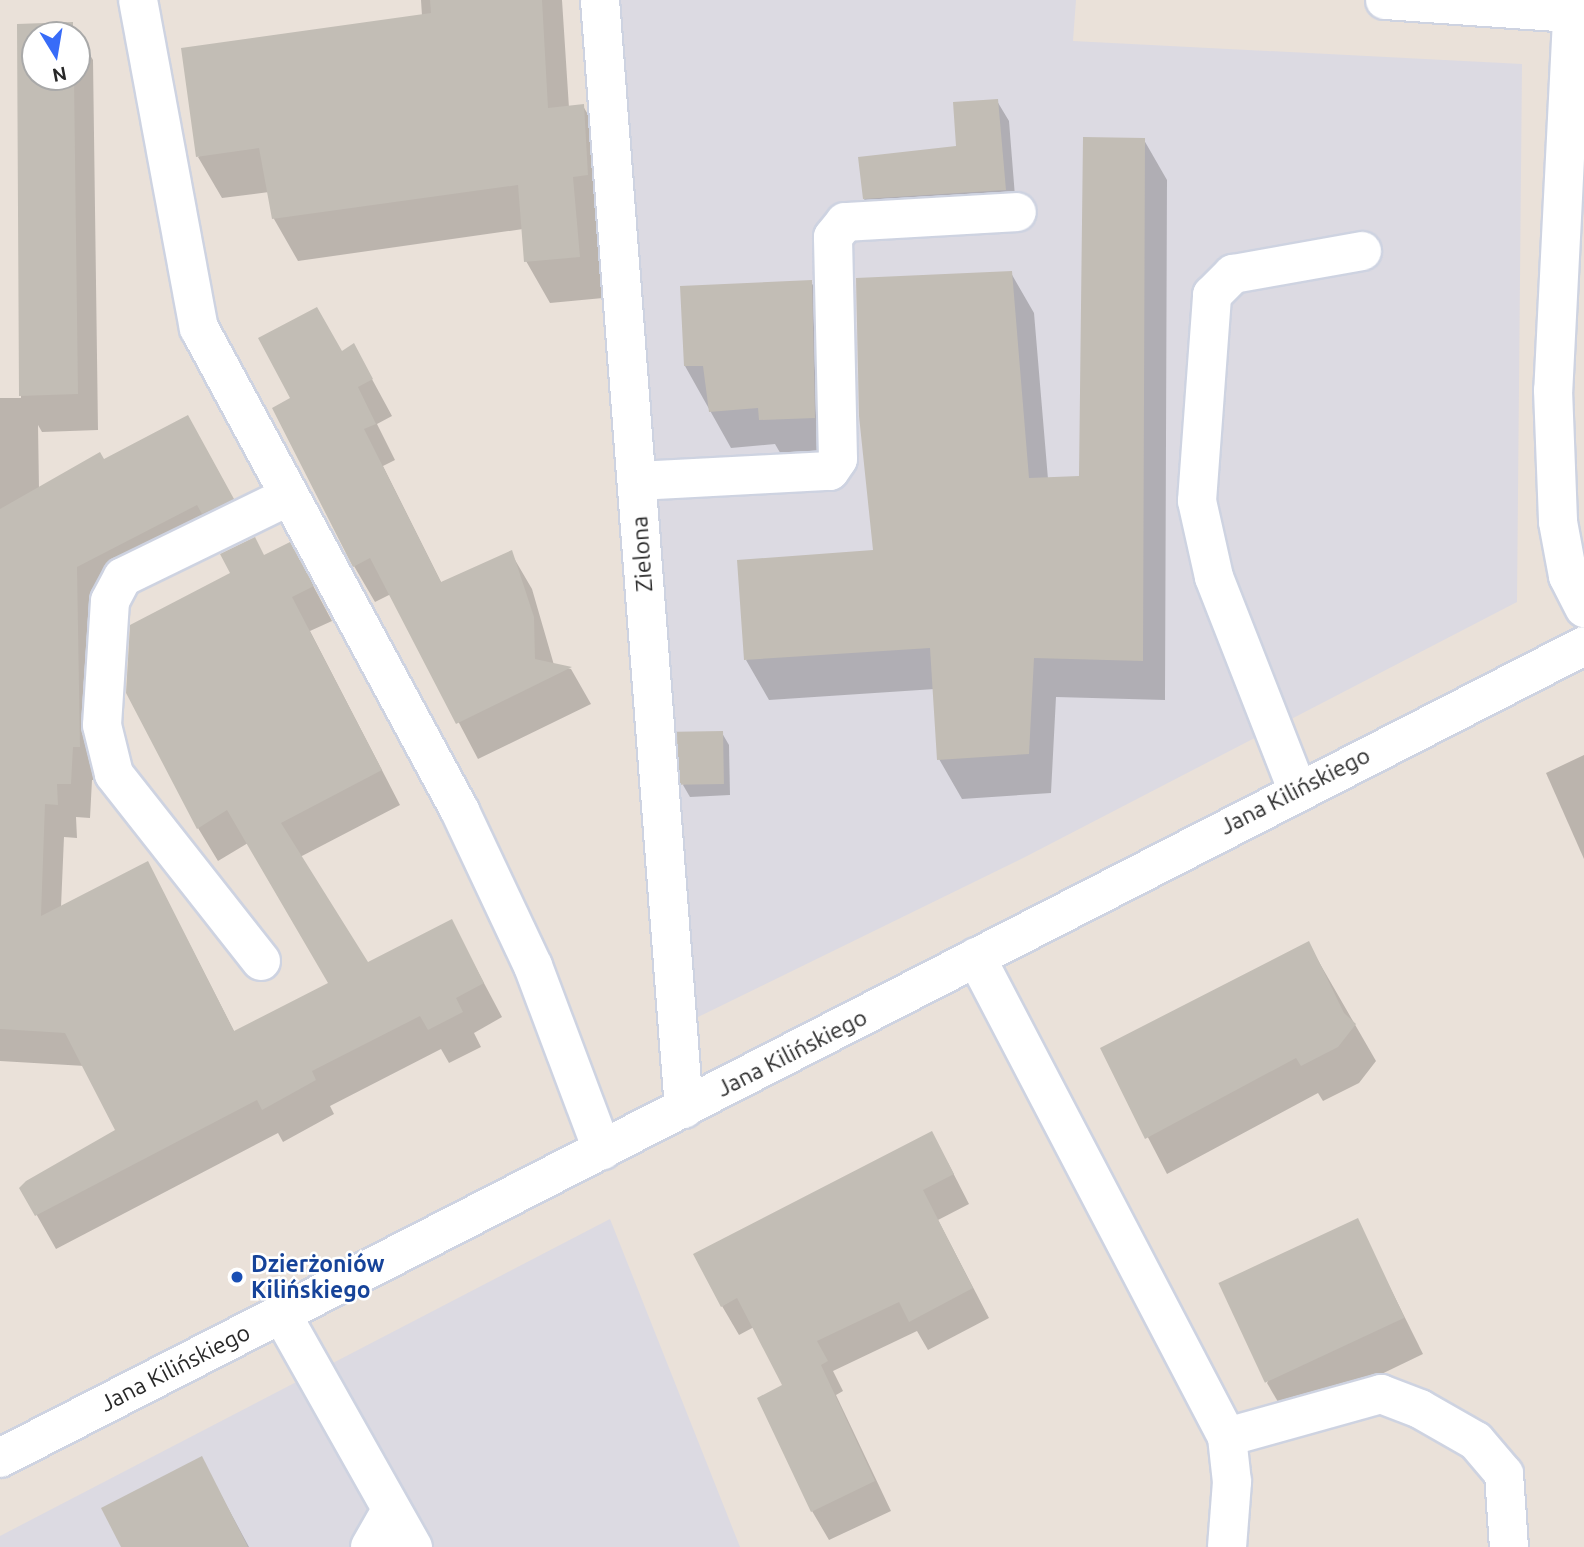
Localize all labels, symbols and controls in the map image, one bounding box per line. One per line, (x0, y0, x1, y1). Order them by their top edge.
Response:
north arrow (21, 21, 91, 91)
text: N (51, 62, 69, 87)
street label: Zielona (626, 515, 658, 593)
street label: Jana Kilińskiego (1215, 741, 1375, 841)
street label: Jana Kilińskiego (712, 1003, 872, 1103)
place label: Dzierżoniów Kilińskiego (251, 1250, 385, 1304)
marker: Dzierżoniów Kilińskiego (229, 1269, 245, 1285)
street label: Jana Kilińskiego (95, 1318, 255, 1418)

